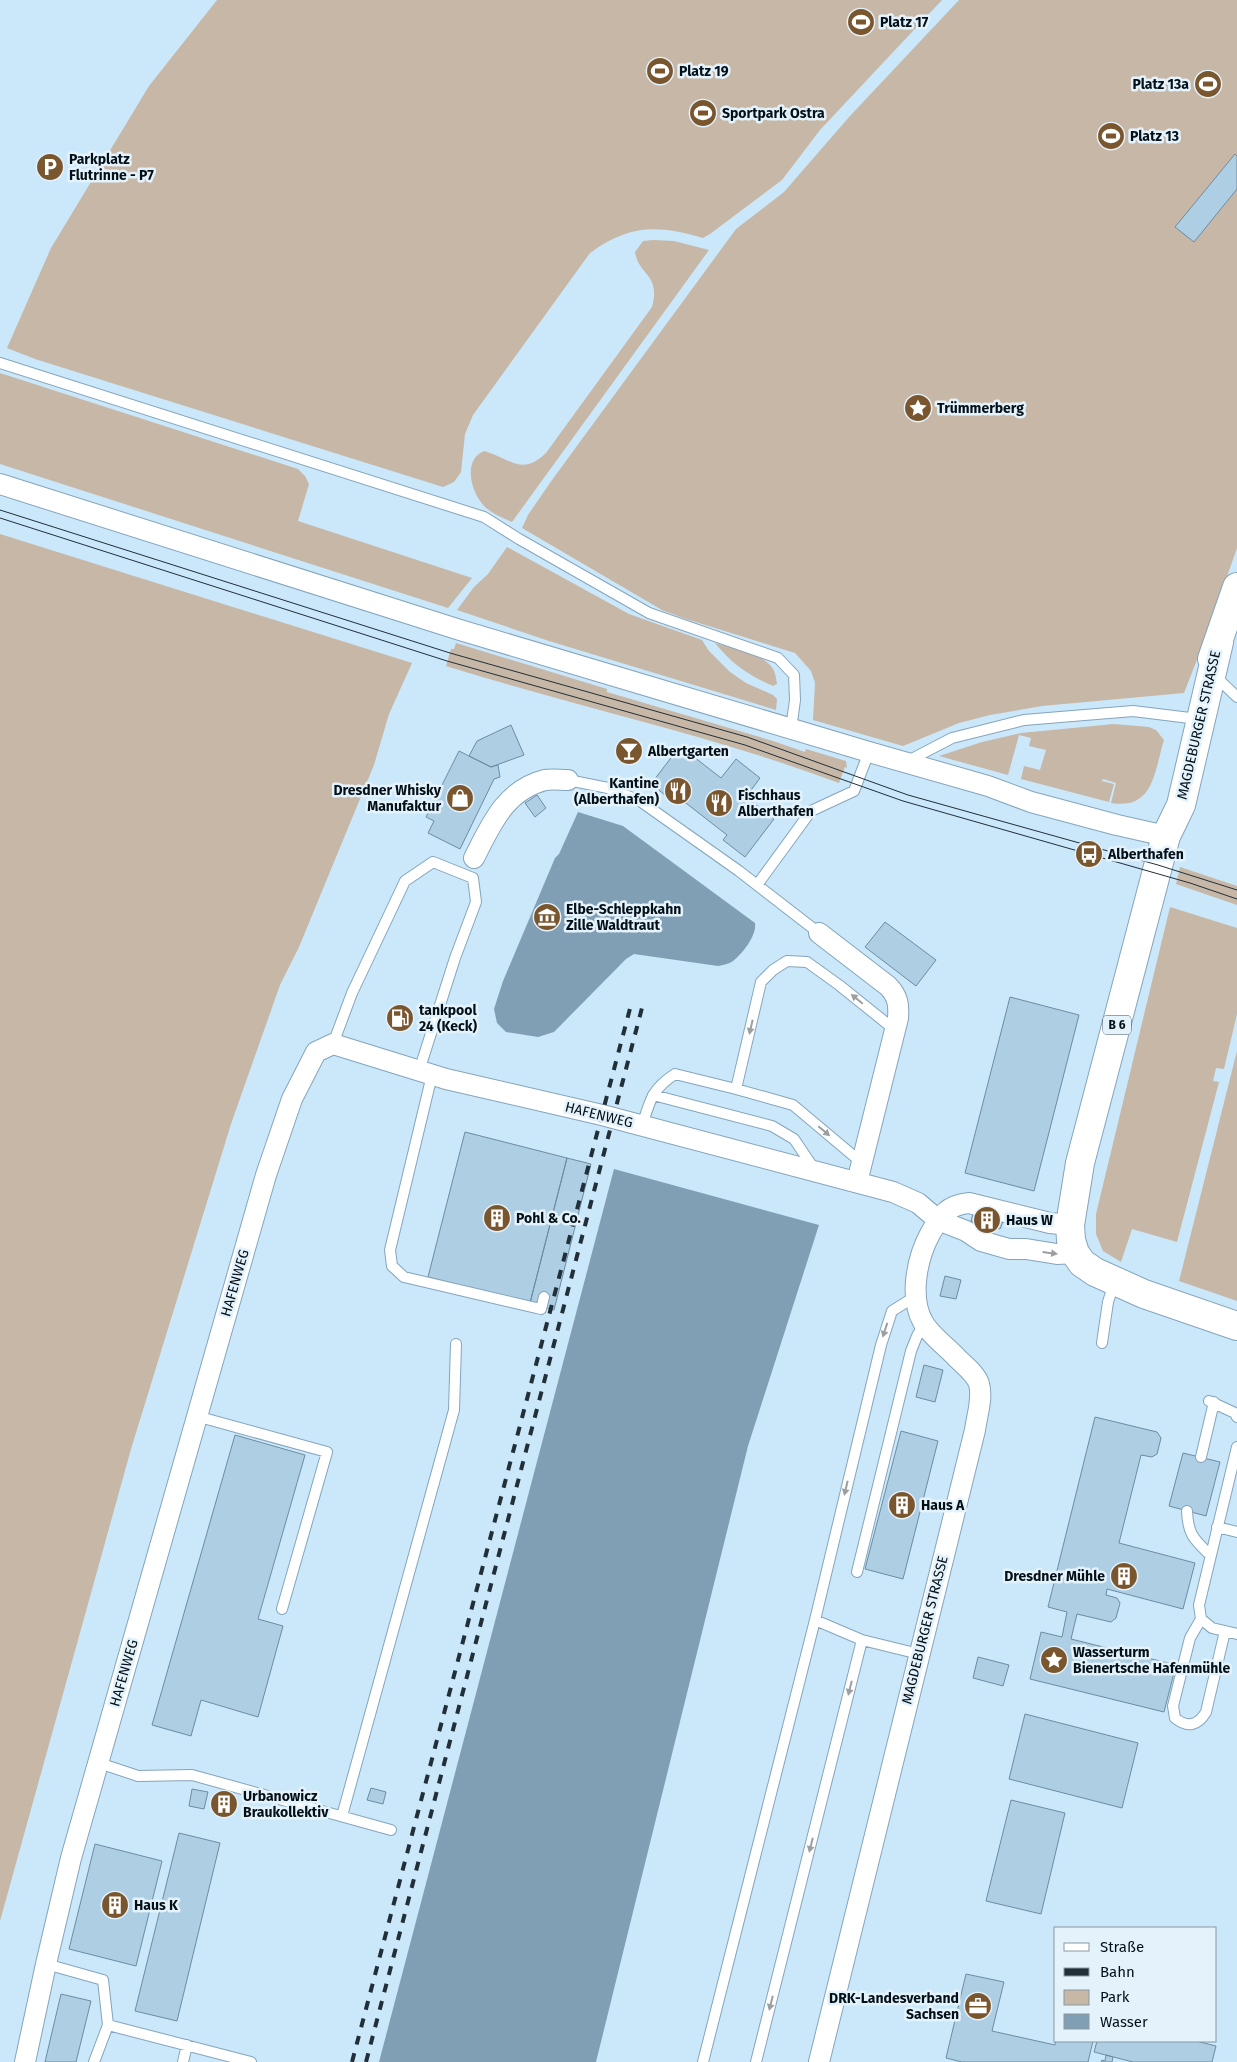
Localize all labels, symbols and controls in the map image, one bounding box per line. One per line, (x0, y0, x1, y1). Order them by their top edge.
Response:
sports icon: Platz 17 (846, 7, 876, 37)
place label: Platz 17 (880, 14, 929, 31)
sports icon: Platz 19 (645, 56, 675, 86)
place label: Platz 19 (679, 63, 729, 80)
sports icon: Platz 13a (1193, 69, 1223, 99)
place label: Platz 13a (1132, 76, 1189, 93)
sports icon: Sportpark Ostra (688, 98, 718, 128)
place label: Sportpark Ostra (722, 105, 825, 122)
sports icon: Platz 13 (1096, 121, 1126, 151)
place label: Platz 13 (1130, 128, 1179, 145)
place label: Parkplatz Flutrinne - P7 (69, 151, 154, 184)
parking icon: Parkplatz Flutrinne - P7 (35, 152, 65, 182)
place icon: Trümmerberg (903, 393, 933, 423)
place label: Trümmerberg (937, 400, 1024, 417)
street label: MAGDEBURGER STRASSE (1174, 649, 1224, 801)
bar icon: Albertgarten (614, 736, 644, 766)
place label: Albertgarten (647, 743, 729, 760)
place label: Kantine (Alberthafen) (574, 775, 659, 808)
restaurant icon: Kantine (Alberthafen) (663, 776, 693, 806)
place label: Dresdner Whisky Manufaktur (333, 782, 442, 815)
shop icon: Dresdner Whisky Manufaktur (445, 783, 475, 813)
place label: Fischhaus Alberthafen (737, 787, 814, 820)
restaurant icon: Fischhaus Alberthafen (704, 788, 734, 818)
bus stop icon: Alberthafen (1074, 839, 1104, 869)
place label: Alberthafen (1107, 846, 1184, 863)
place label: Elbe-Schleppkahn Zille Waldtraut (566, 901, 681, 934)
museum icon: Elbe-Schleppkahn Zille Waldtraut (532, 902, 562, 932)
one-way arrow (851, 994, 864, 1005)
place label: tankpool 24 (Keck) (419, 1002, 477, 1035)
fuel station icon: tankpool 24 (Keck) (385, 1003, 415, 1033)
road number: B 6 (1103, 1016, 1131, 1034)
one-way arrow (747, 1019, 755, 1034)
street label: HAFENWEG (563, 1098, 635, 1132)
one-way arrow (817, 1125, 830, 1136)
building icon: Pohl & Co. (482, 1203, 512, 1233)
building icon: Haus W (972, 1205, 1002, 1235)
place label: Pohl & Co. (516, 1210, 581, 1227)
place label: Haus W (1006, 1212, 1053, 1229)
street label: HAFENWEG (217, 1247, 253, 1319)
one-way arrow (1042, 1249, 1058, 1257)
one-way arrow (881, 1323, 889, 1338)
one-way arrow (842, 1481, 850, 1496)
building icon: Haus A (887, 1490, 917, 1520)
place label: Haus A (921, 1497, 965, 1514)
street label: MAGDEBURGER STRASSE (898, 1554, 952, 1706)
building icon: Dresdner Mühle (1109, 1561, 1139, 1591)
place label: Dresdner Mühle (1004, 1568, 1105, 1585)
street label: HAFENWEG (106, 1637, 142, 1709)
place label: Wasserturm Bienertsche Hafenmühle (1073, 1644, 1230, 1677)
place icon: Wasserturm Bienertsche Hafenmühle (1039, 1645, 1069, 1675)
one-way arrow (846, 1680, 854, 1695)
place label: Urbanowicz Braukollektiv (243, 1788, 329, 1821)
building icon: Urbanowicz Braukollektiv (209, 1789, 239, 1819)
one-way arrow (807, 1838, 815, 1853)
building icon: Haus K (100, 1890, 130, 1920)
place label: Haus K (134, 1897, 179, 1914)
legend (1054, 1927, 1217, 2042)
text: Straße (1100, 1938, 1144, 1956)
text: Bahn (1100, 1963, 1135, 1981)
text: Park (1100, 1988, 1130, 2006)
place label: DRK-Landesverband Sachsen (829, 1990, 959, 2023)
office icon: DRK-Landesverband Sachsen (963, 1991, 993, 2021)
one-way arrow (767, 1995, 775, 2010)
text: Wasser (1100, 2013, 1148, 2031)

